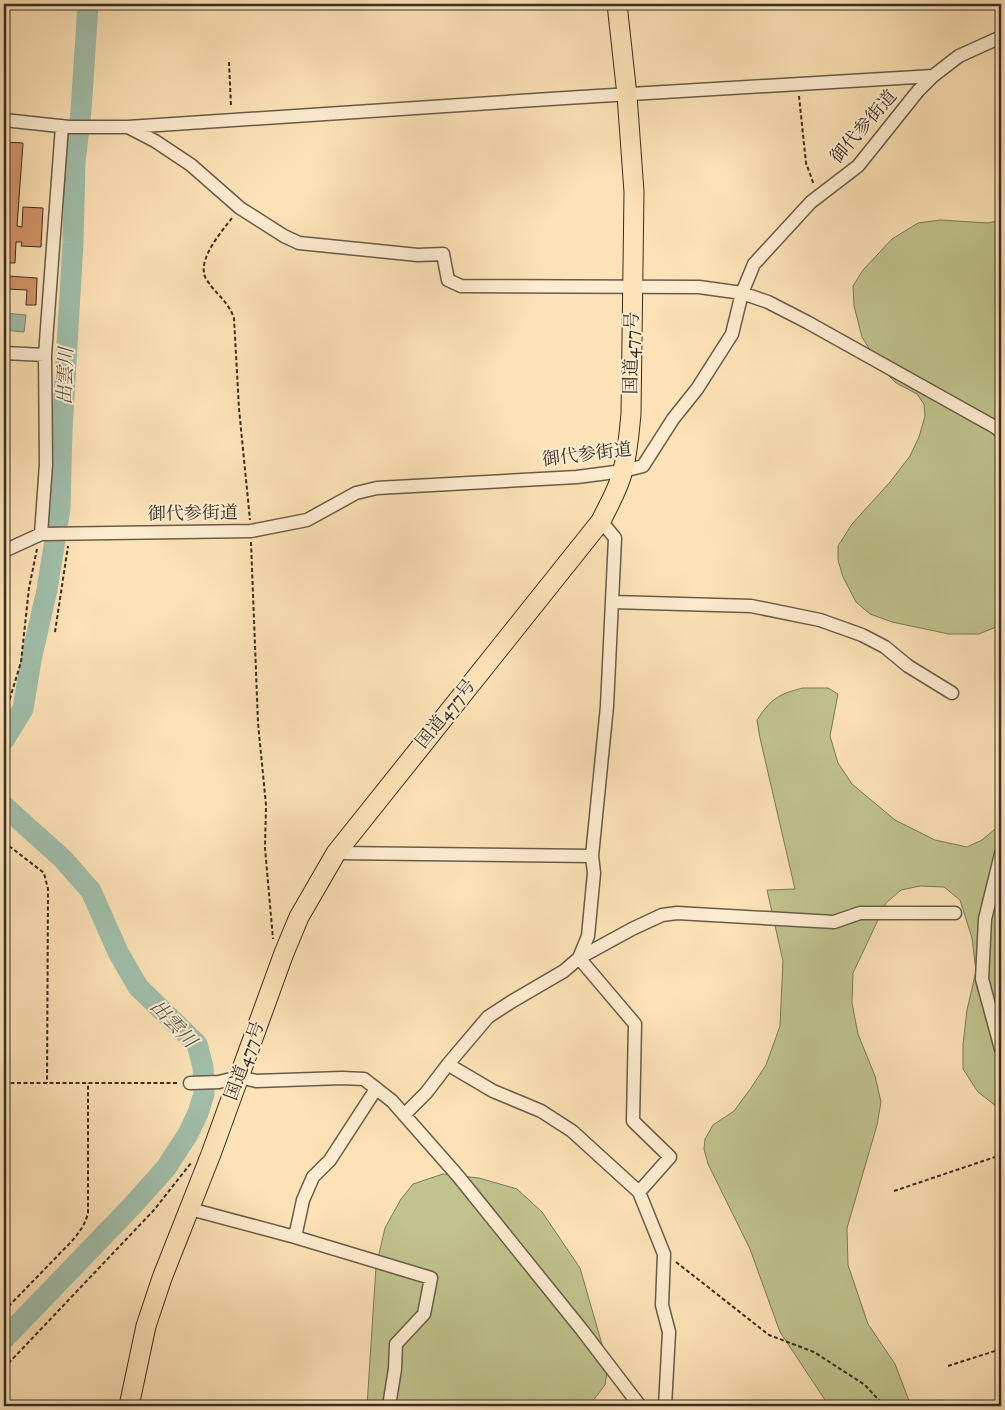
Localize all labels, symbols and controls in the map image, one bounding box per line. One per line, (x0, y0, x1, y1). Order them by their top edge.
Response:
street label: 御代参街道 (826, 86, 902, 168)
street label: 国道477号 (620, 311, 644, 395)
water label: 出雲川 (54, 345, 79, 405)
street label: 御代参街道 (541, 439, 633, 471)
street label: 御代参街道 (148, 502, 238, 526)
street label: 国道477号 (411, 675, 481, 753)
water label: 出雲川 (145, 995, 202, 1054)
street label: 国道477号 (221, 1018, 269, 1104)

